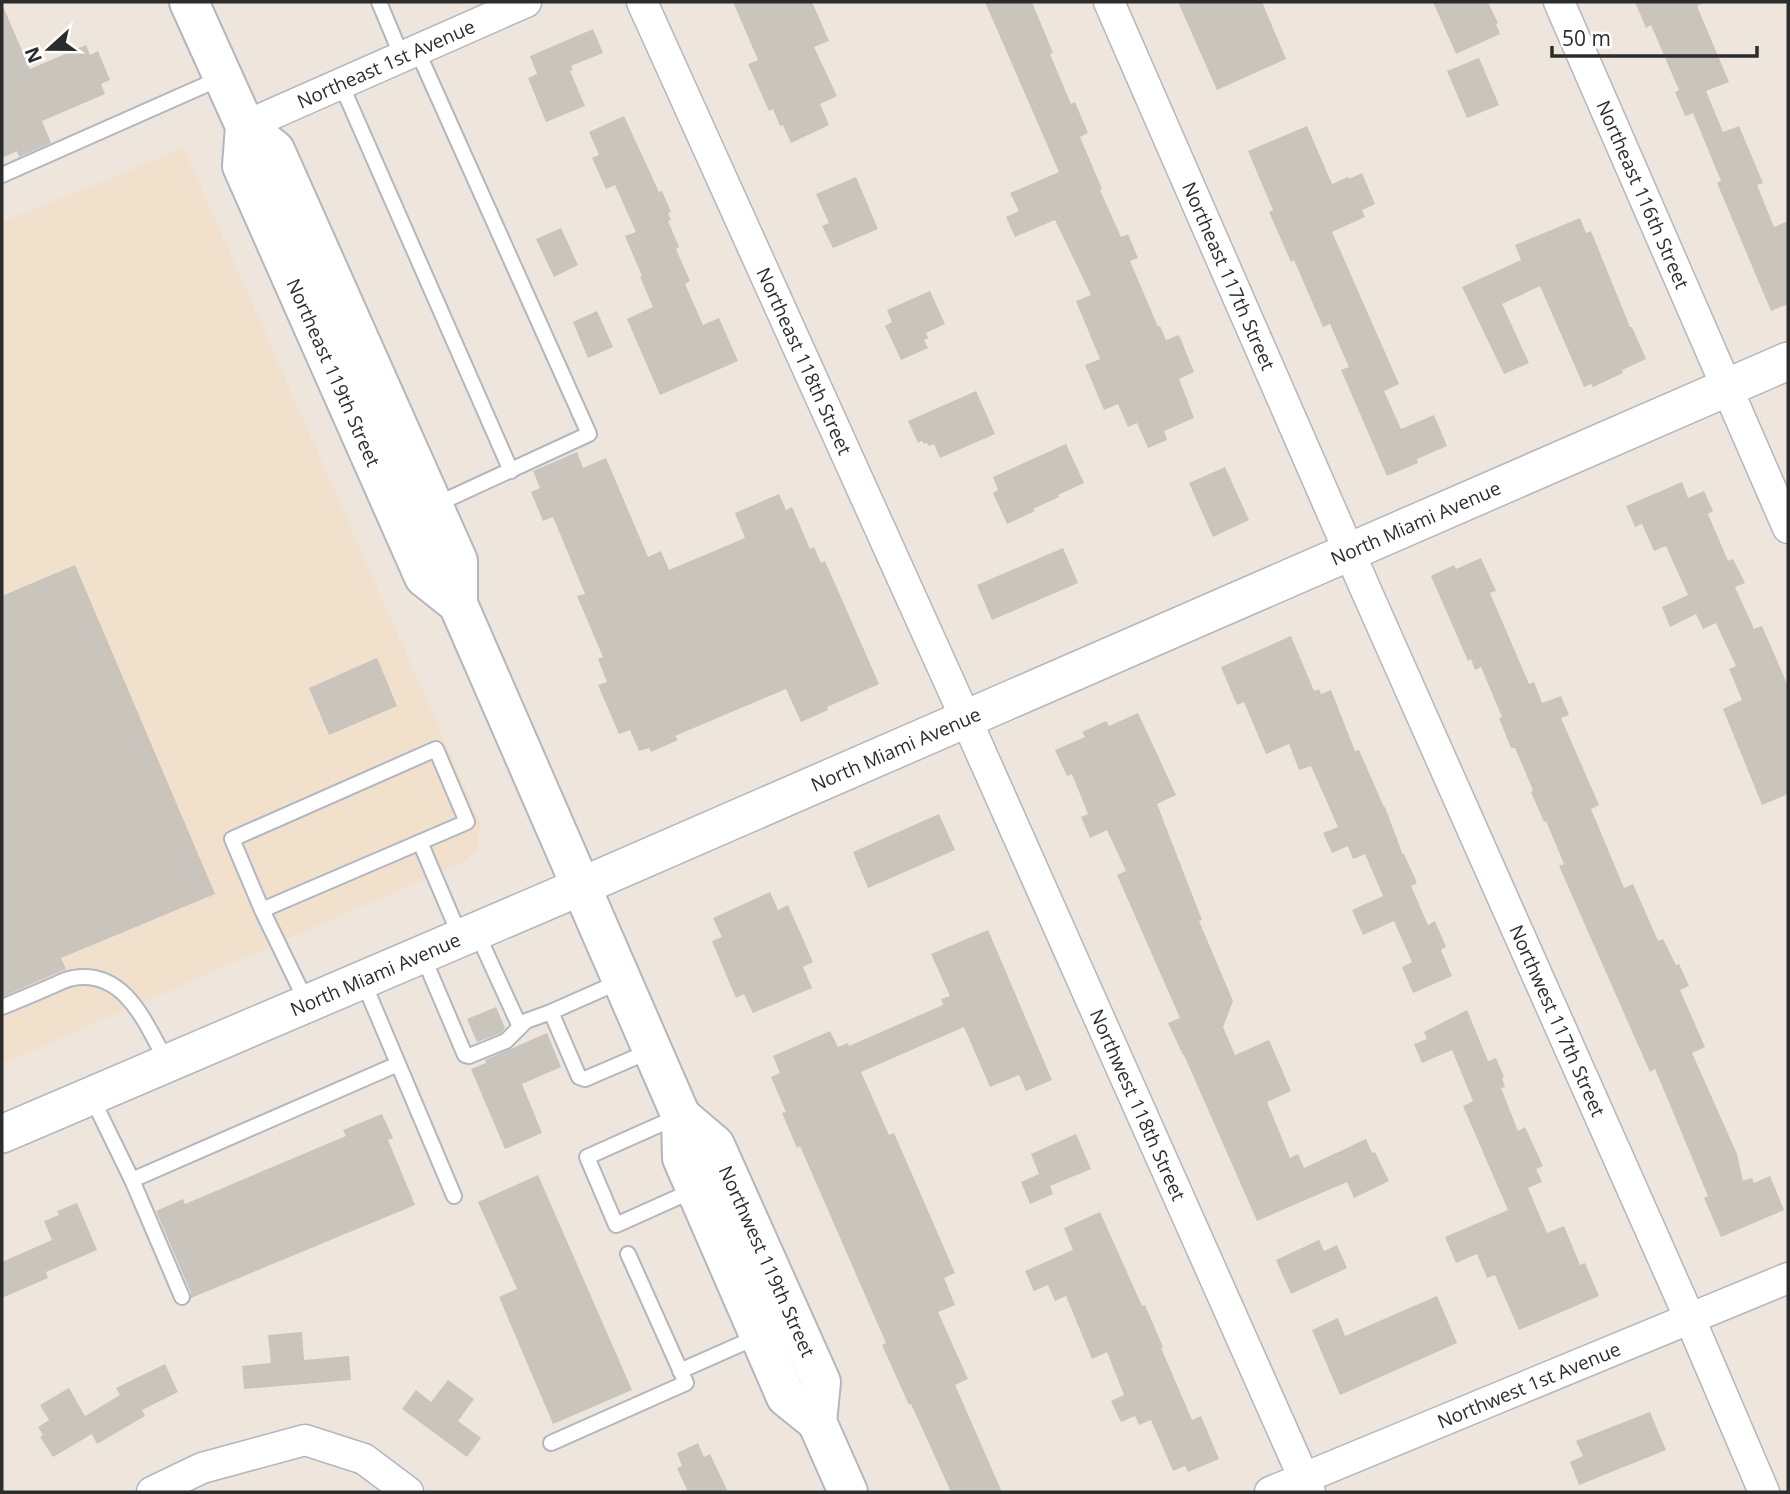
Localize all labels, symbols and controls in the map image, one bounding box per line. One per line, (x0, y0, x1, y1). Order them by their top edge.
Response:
street label: Northeast 1st Avenue (293, 13, 479, 114)
north arrow (14, 14, 84, 84)
scale bar (1552, 14, 1757, 58)
text: 50 m (1562, 24, 1611, 52)
text: N (18, 43, 48, 67)
street label: Northeast 116th Street (1590, 96, 1695, 293)
street label: Northeast 117th Street (1176, 178, 1281, 374)
street label: Northeast 118th Street (751, 263, 858, 459)
street label: Northeast 119th Street (280, 274, 387, 471)
street label: North Miami Avenue (1327, 475, 1505, 572)
street label: North Miami Avenue (807, 701, 985, 798)
street label: Northwest 117th Street (1503, 921, 1611, 1121)
street label: North Miami Avenue (286, 926, 464, 1022)
street label: Northwest 118th Street (1084, 1005, 1192, 1205)
street label: Northwest 119th Street (713, 1161, 821, 1361)
street label: Northwest 1st Avenue (1433, 1336, 1624, 1435)

